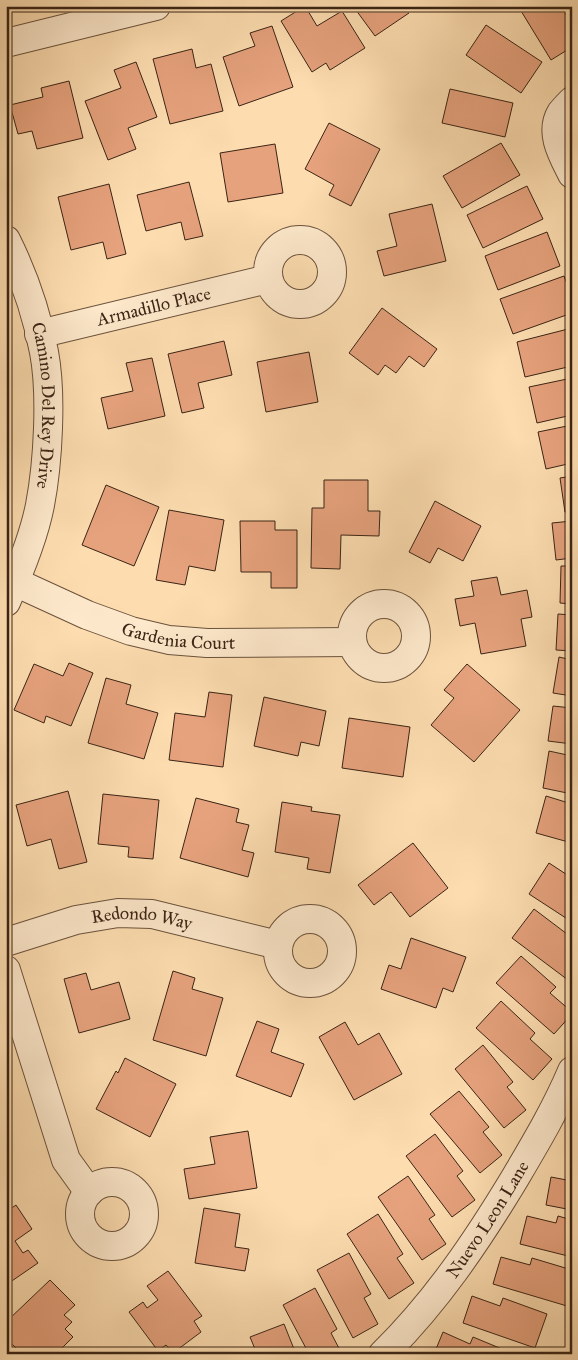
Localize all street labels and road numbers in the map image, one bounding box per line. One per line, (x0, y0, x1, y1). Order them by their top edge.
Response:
street label: Armadillo Place (94, 282, 213, 331)
street label: Camino Del Rey Drive (27, 320, 59, 490)
street label: Gardenia Court (119, 618, 236, 654)
street label: Redondo Way (89, 902, 195, 935)
street label: Nuevo Leon Lane (442, 1157, 534, 1282)

